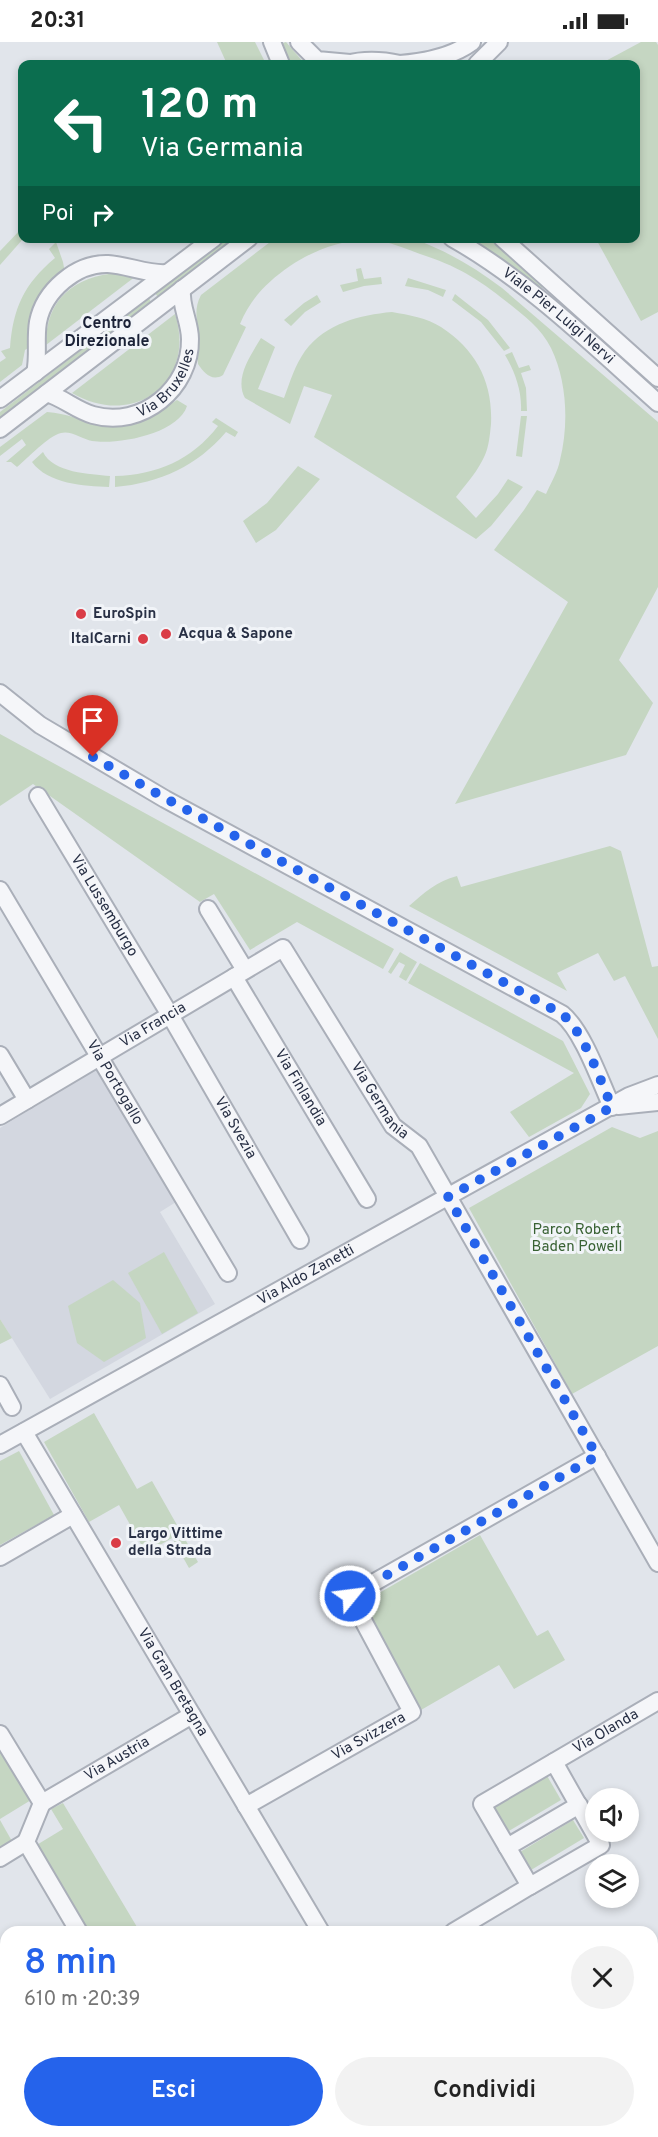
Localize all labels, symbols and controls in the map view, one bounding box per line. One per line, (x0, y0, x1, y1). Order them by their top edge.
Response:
text: 20:31 (30, 8, 85, 35)
text: 120 m (141, 80, 258, 133)
icon: left (42, 84, 120, 162)
text: Via Germania (141, 132, 304, 166)
icon: right (86, 198, 119, 231)
text: Poi (42, 201, 74, 228)
street label: Viale Pier Luigi Nervi (498, 264, 618, 368)
district label: Centro Direzionale (64, 314, 150, 352)
street label: Via Bruxelles (134, 347, 199, 422)
place label: EuroSpin (93, 605, 156, 624)
marker: EuroSpin (74, 607, 88, 621)
place label: Acqua & Sapone (178, 625, 293, 644)
marker: Acqua & Sapone (159, 627, 173, 641)
place label: ItalCarni (71, 630, 131, 649)
marker: ItalCarni (136, 632, 150, 646)
pin (67, 695, 118, 757)
icon: arrive (76, 704, 109, 737)
street label: Via Lussemburgo (66, 851, 142, 960)
street label: Via Francia (116, 998, 190, 1052)
street label: Via Portogallo (82, 1036, 147, 1128)
street label: Via Finlandia (270, 1046, 331, 1130)
street label: Via Germania (346, 1058, 412, 1144)
street label: Via Svezia (210, 1093, 261, 1162)
park label: Parco Robert Baden Powell (532, 1221, 622, 1257)
street label: Via Aldo Zanetti (254, 1241, 358, 1310)
place label: Largo Vittime della Strada (128, 1525, 223, 1561)
marker: Largo Vittime della Strada (109, 1536, 123, 1550)
position arrow (318, 1564, 382, 1628)
street label: Via Gran Bretagna (133, 1625, 212, 1740)
street label: Via Olanda (569, 1705, 642, 1758)
street label: Via Svizzera (328, 1708, 409, 1765)
street label: Via Austria (81, 1732, 153, 1785)
map controls (585, 1788, 639, 1908)
button: sound (585, 1788, 639, 1842)
button: layers (585, 1854, 639, 1908)
text: 8 min (24, 1941, 117, 1987)
button: close (571, 1946, 634, 2009)
text: 610 m · 20:39 (24, 1987, 140, 2013)
button: Esci (24, 2057, 323, 2126)
button: Condividi (335, 2057, 634, 2126)

